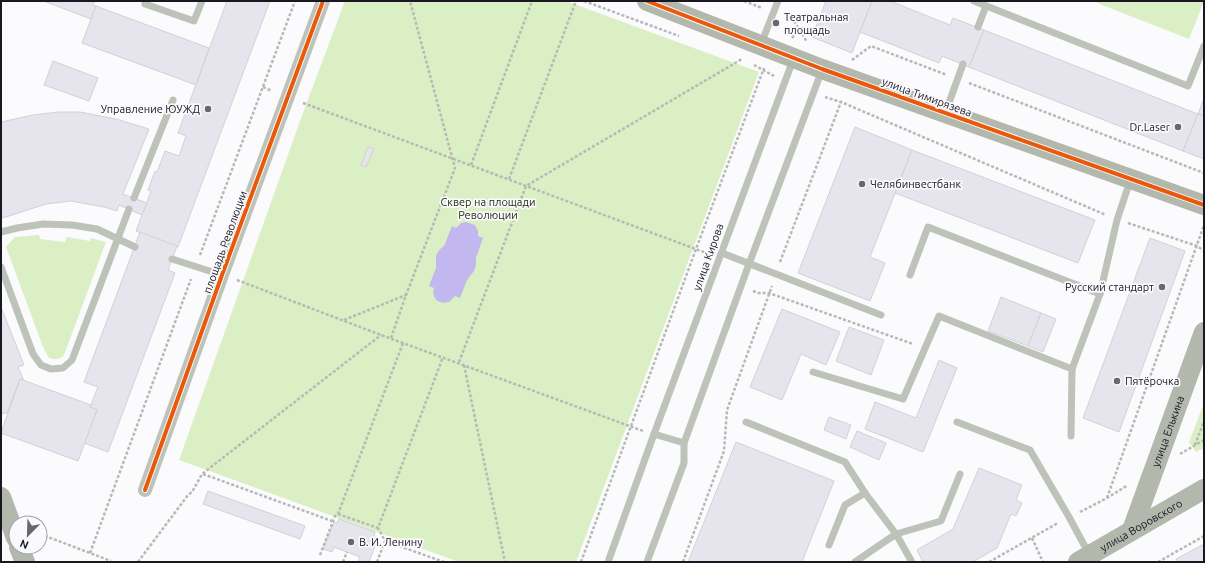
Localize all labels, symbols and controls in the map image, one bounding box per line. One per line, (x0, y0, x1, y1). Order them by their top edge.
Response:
place label: Театральная площадь (784, 11, 848, 36)
marker: Театральная площадь (771, 18, 781, 28)
street label: улица Тимирязева (881, 75, 973, 119)
place label: Управление ЮУЖД (101, 103, 200, 115)
marker: Управление ЮУЖД (203, 104, 213, 114)
place label: Dr.Laser (1130, 121, 1171, 133)
marker: Dr.Laser (1173, 122, 1183, 132)
place label: Челябинвестбанк (870, 178, 961, 190)
marker: Челябинвестбанк (857, 179, 867, 189)
street label: площадь Революции (201, 189, 249, 295)
park label: Сквер на площади Революции (441, 196, 535, 221)
street label: улица Кирова (690, 222, 726, 292)
place label: Русский стандарт (1065, 281, 1154, 293)
marker: Русский стандарт (1157, 282, 1167, 292)
place label: Пятёрочка (1125, 375, 1179, 387)
marker: Пятёрочка (1112, 376, 1122, 386)
street label: улица Елькина (1149, 394, 1186, 469)
street label: улица Воровского (1098, 497, 1184, 554)
north arrow (8, 515, 48, 555)
place label: В. И. Ленину (359, 536, 423, 548)
text: N (18, 537, 30, 551)
marker: В. И. Ленину (346, 537, 356, 547)

